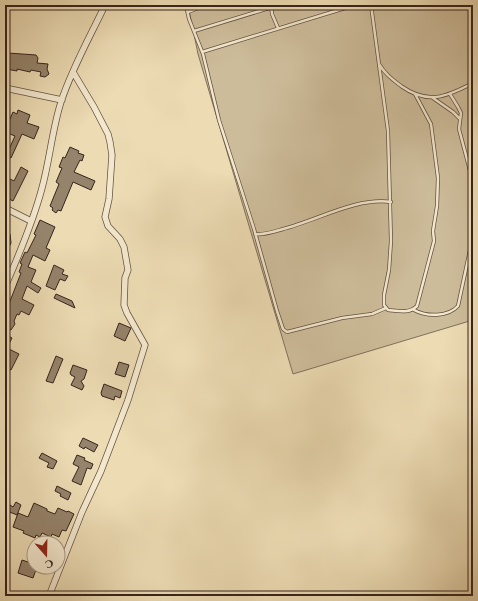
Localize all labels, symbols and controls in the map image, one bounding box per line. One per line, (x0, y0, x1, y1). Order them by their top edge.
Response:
north arrow (26, 535, 66, 575)
text: С (43, 556, 55, 572)

